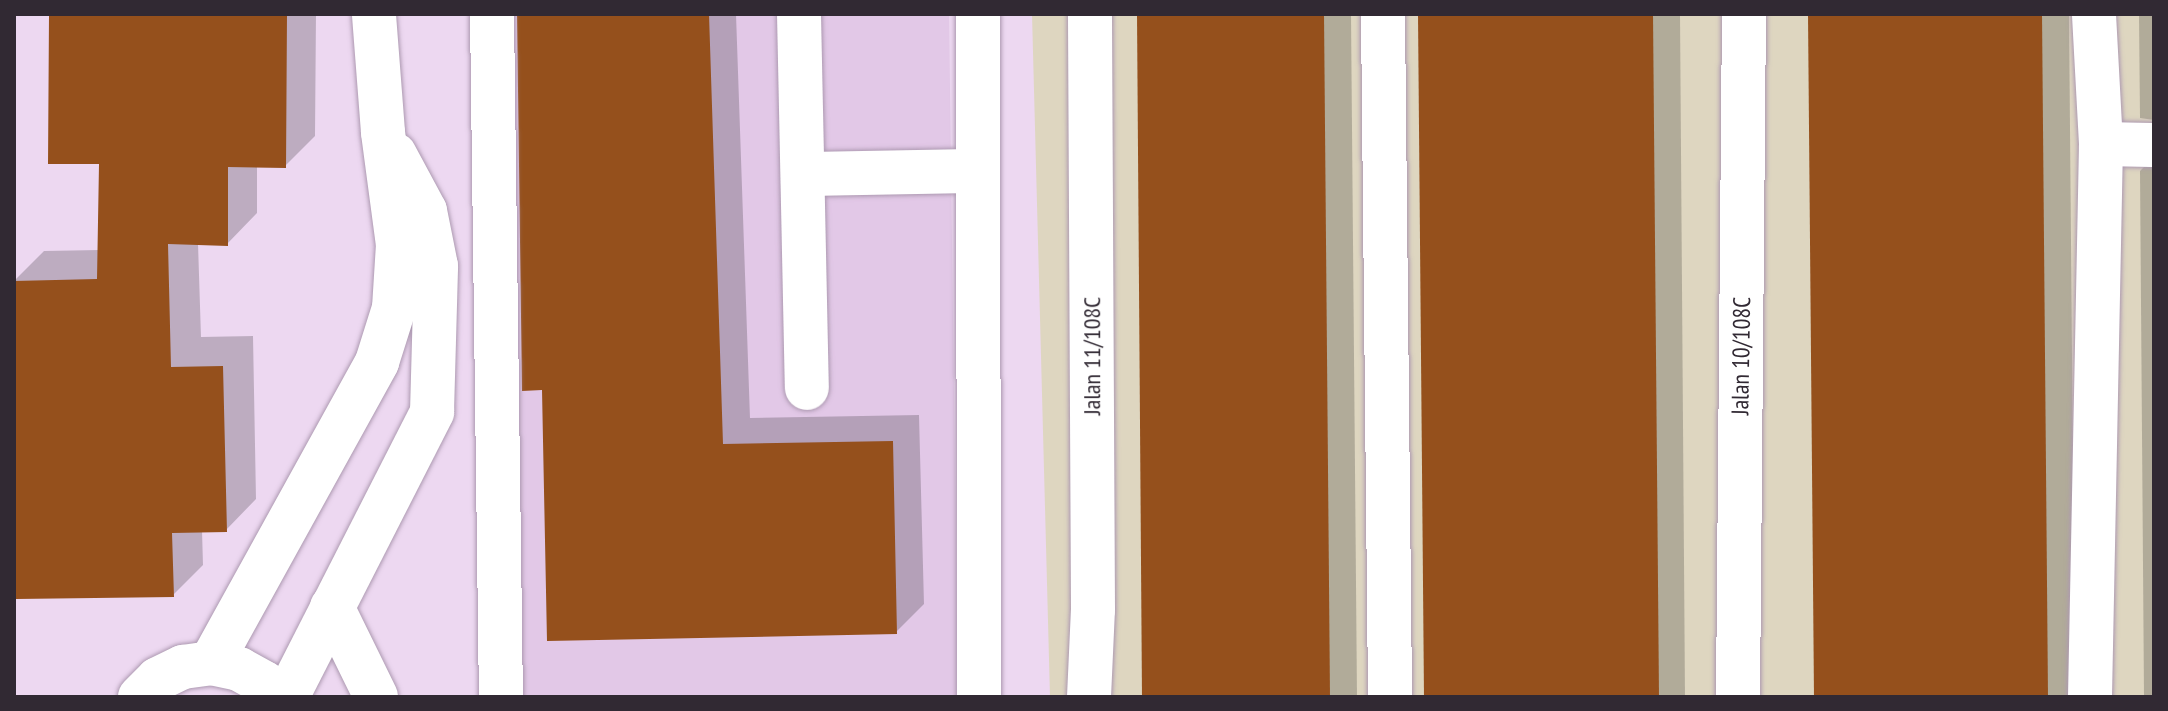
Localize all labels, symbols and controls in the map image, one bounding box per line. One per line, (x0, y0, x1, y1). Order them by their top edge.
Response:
street label: Jalan 11/108C (1078, 297, 1106, 415)
street label: Jalan 10/108C (1726, 297, 1756, 415)

